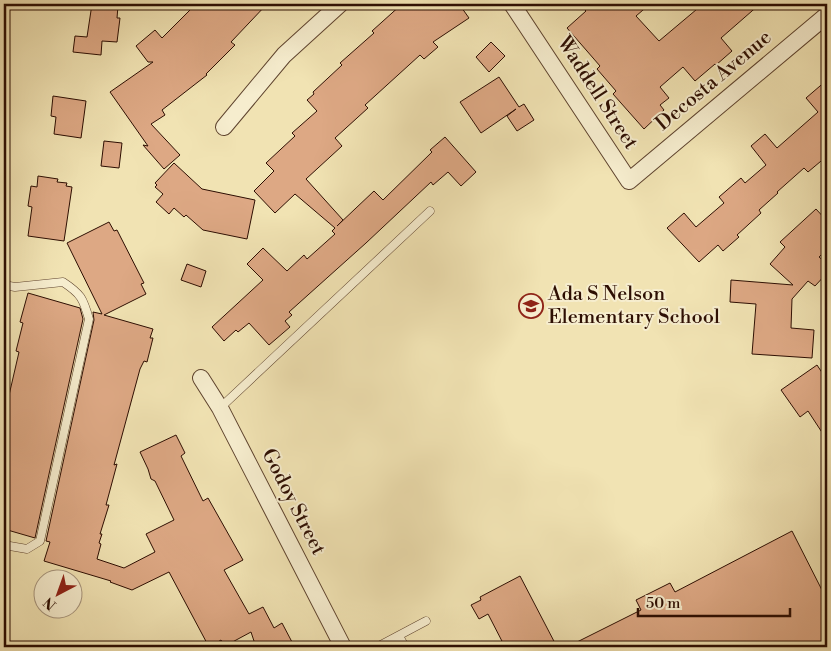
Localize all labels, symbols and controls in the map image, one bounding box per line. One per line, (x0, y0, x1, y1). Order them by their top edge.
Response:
street label: Decosta Avenue (651, 25, 777, 137)
street label: Waddell Street (551, 31, 643, 154)
place label: Ada S Nelson Elementary School (547, 282, 720, 330)
school or university icon: Ada S Nelson Elementary School (518, 293, 544, 319)
street label: Godoy Street (255, 444, 331, 560)
north arrow (32, 568, 82, 618)
scale bar (638, 586, 791, 618)
text: N (40, 593, 60, 613)
text: 50 m (646, 594, 680, 613)

